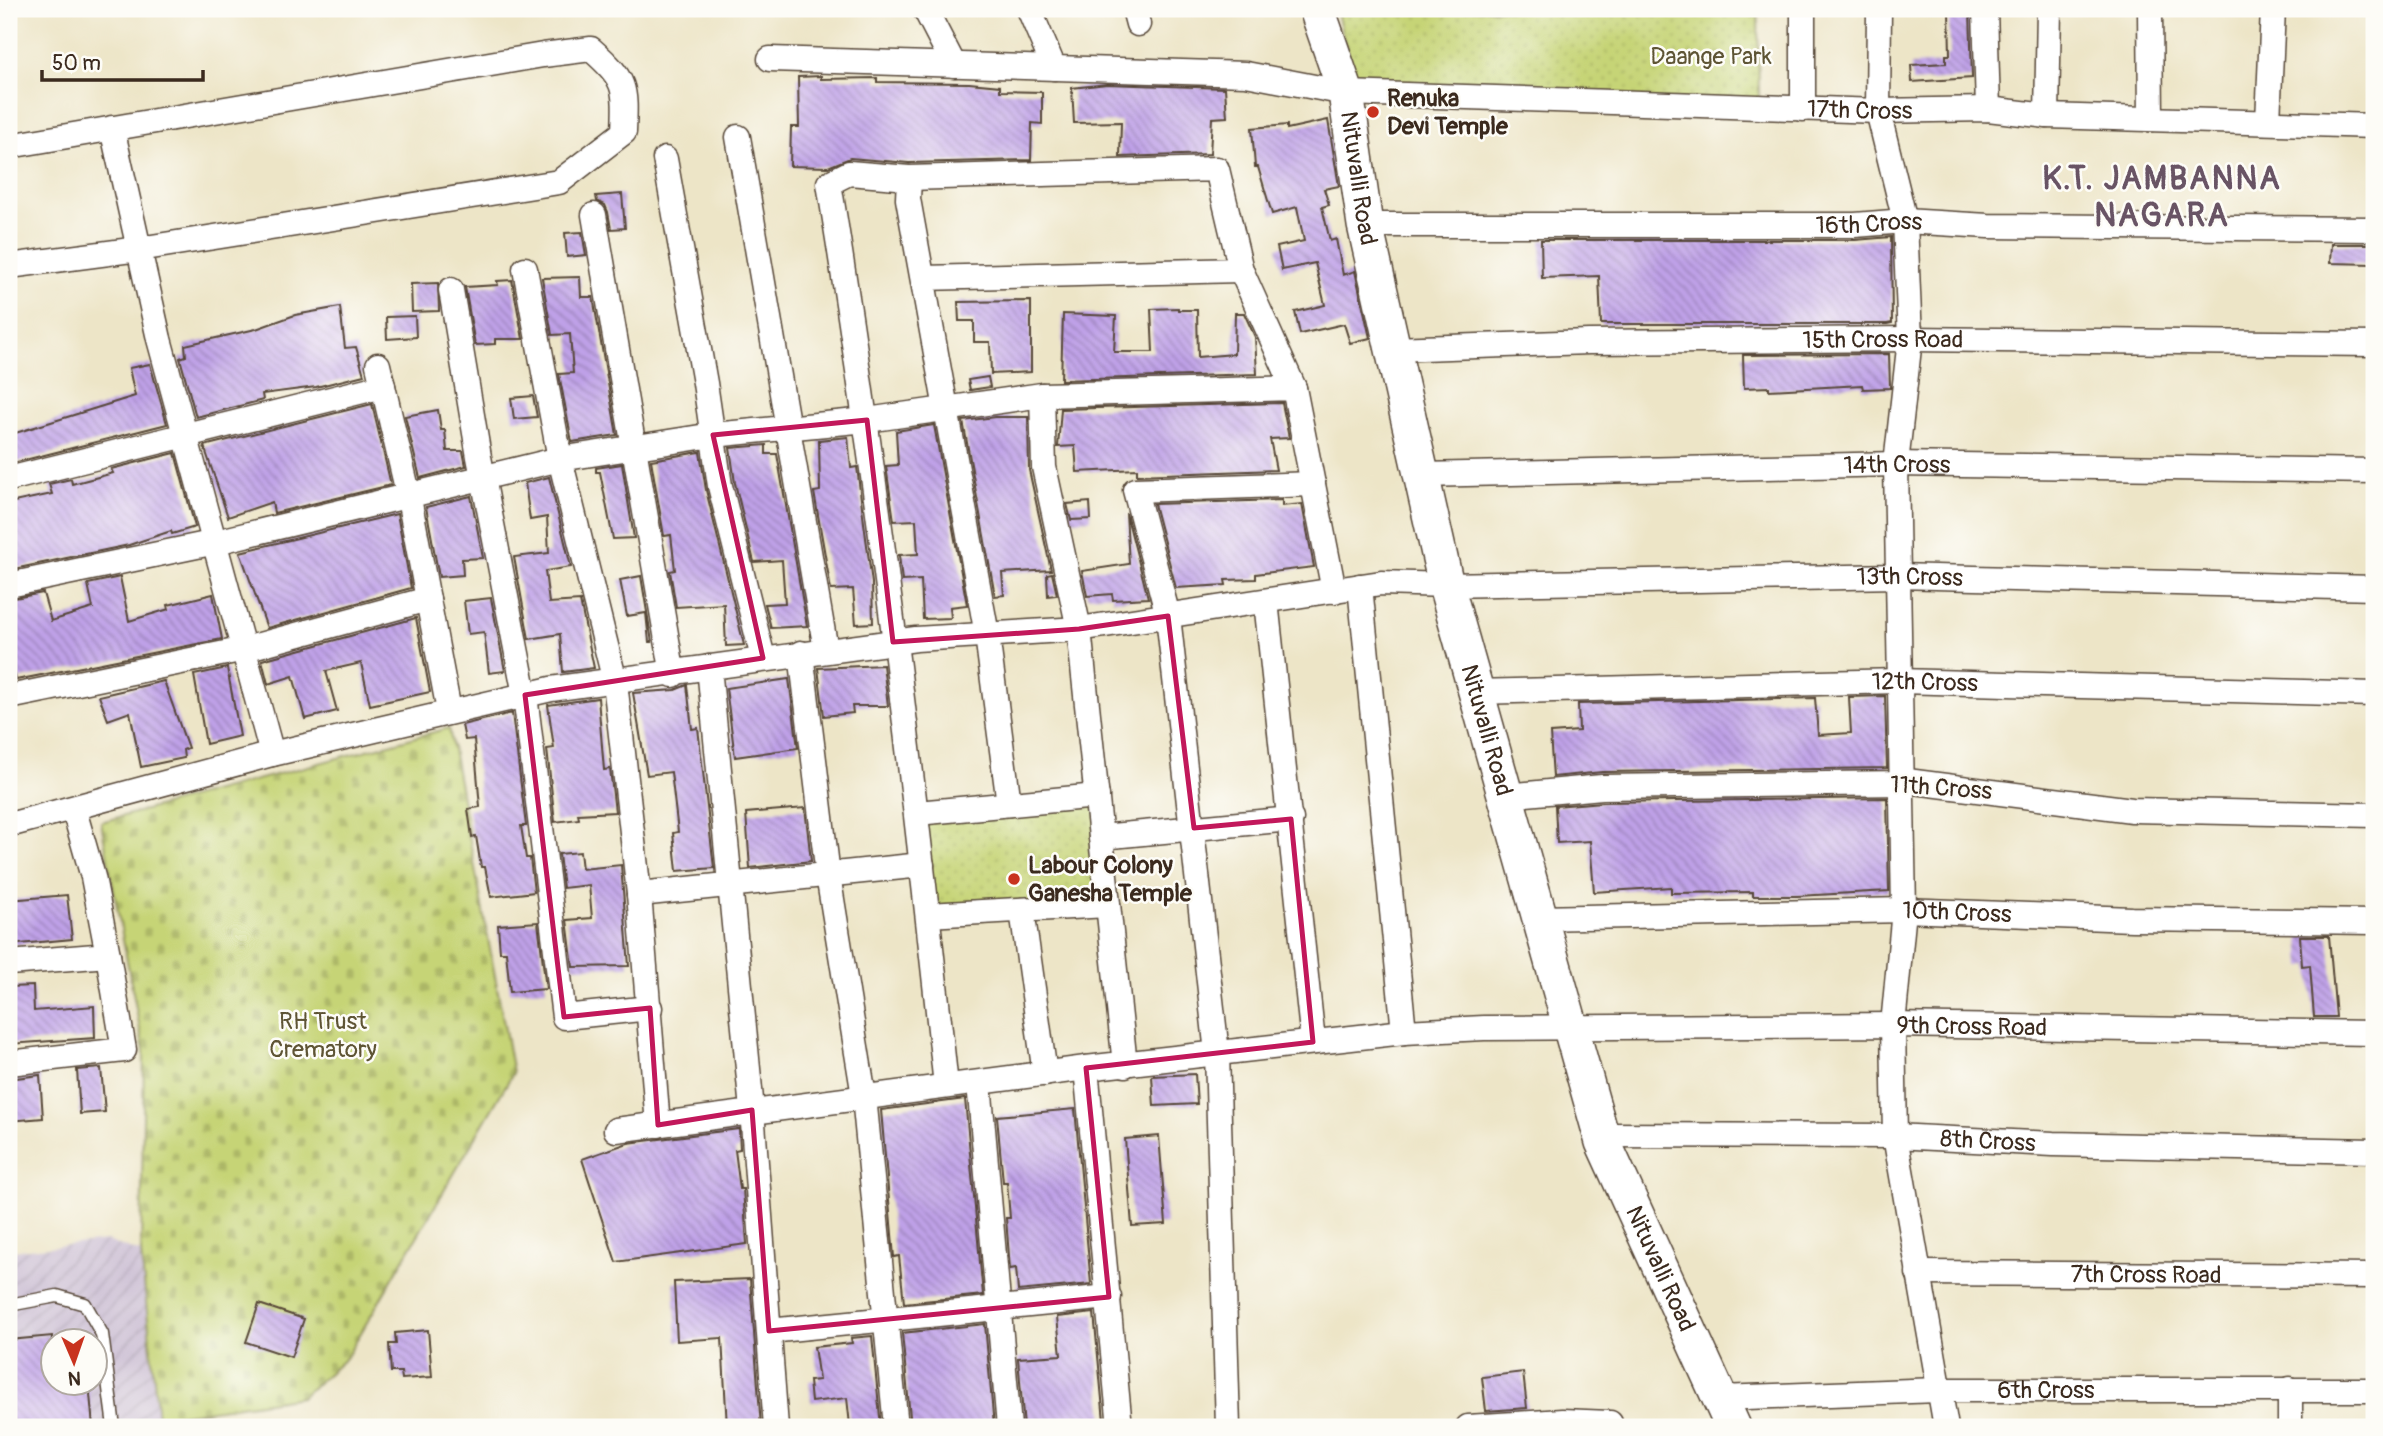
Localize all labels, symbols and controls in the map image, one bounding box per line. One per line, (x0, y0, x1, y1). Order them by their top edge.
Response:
scale bar (42, 38, 203, 82)
park label: Daange Park (1650, 42, 1772, 71)
text: 50 m (52, 50, 101, 77)
place label: Renuka Devi Temple (1387, 84, 1509, 141)
street label: 17th Cross (1806, 94, 1913, 126)
marker: Renuka Devi Temple (1365, 104, 1381, 120)
street label: Nituvalli Road (1334, 109, 1384, 248)
district label: K.T. JAMBANNA NAGARA (2042, 159, 2282, 236)
street label: 16th Cross (1816, 206, 1923, 240)
street label: 15th Cross Road (1802, 324, 1963, 355)
street label: 14th Cross (1843, 449, 1951, 480)
street label: 13th Cross (1856, 561, 1964, 592)
street label: Nituvalli Road (1455, 661, 1519, 799)
street label: 12th Cross (1871, 666, 1979, 698)
street label: 11th Cross (1889, 770, 1993, 806)
place label: Labour Colony Ganesha Temple (1028, 851, 1193, 908)
marker: Labour Colony Ganesha Temple (1006, 871, 1022, 887)
street label: 10th Cross (1902, 895, 2012, 929)
park label: RH Trust Crematory (269, 1007, 377, 1064)
street label: 9th Cross Road (1896, 1011, 2047, 1042)
street label: 8th Cross (1939, 1124, 2037, 1158)
street label: Nituvalli Road (1620, 1201, 1702, 1336)
street label: 7th Cross Road (2070, 1260, 2222, 1289)
north arrow (38, 1328, 108, 1398)
text: N (68, 1366, 81, 1390)
street label: 6th Cross (1997, 1376, 2095, 1405)

